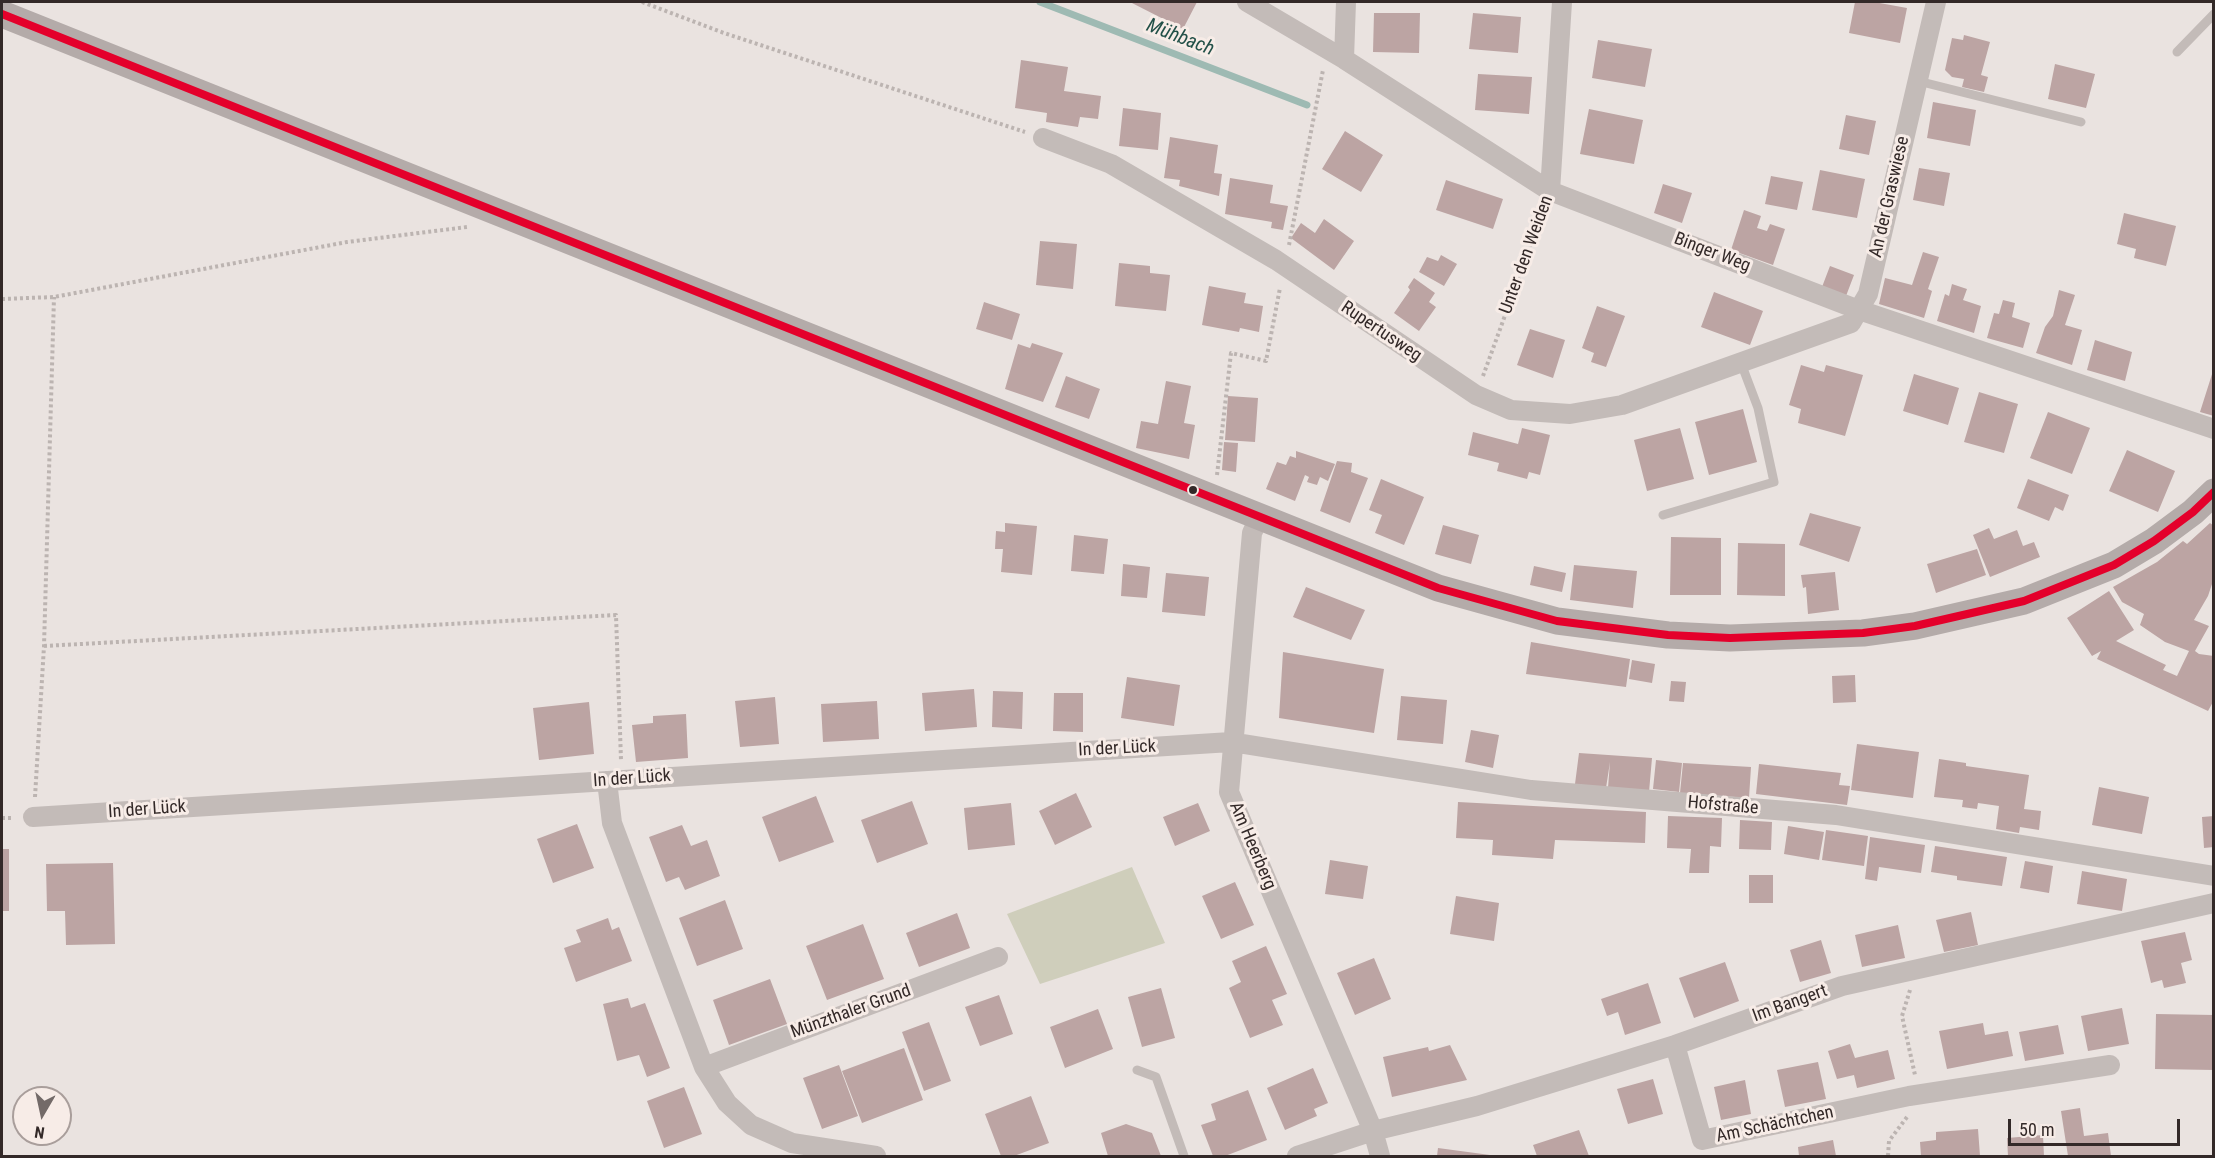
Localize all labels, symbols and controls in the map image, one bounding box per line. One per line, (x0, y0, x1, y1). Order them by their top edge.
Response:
water label: Mühbach (1143, 14, 1217, 62)
street label: An der Graswiese (1866, 134, 1914, 260)
street label: Unter den Weiden (1496, 193, 1558, 317)
street label: Binger Weg (1671, 229, 1753, 277)
street label: Rupertusweg (1337, 297, 1425, 367)
unlabelled marker (1187, 484, 1199, 496)
street label: In der Lück (1078, 736, 1156, 762)
street label: In der Lück (593, 766, 671, 792)
street label: Hofstraße (1687, 792, 1759, 820)
street label: In der Lück (108, 797, 186, 823)
street label: Am Heerberg (1224, 799, 1280, 893)
street label: Münzthaler Grund (788, 980, 914, 1044)
street label: Im Bangert (1750, 981, 1830, 1027)
north arrow (12, 1086, 72, 1146)
street label: Am Schächtchen (1714, 1102, 1836, 1148)
scale bar (2011, 1107, 2184, 1145)
text: 50 m (2019, 1119, 2054, 1140)
text: N (33, 1122, 46, 1142)

